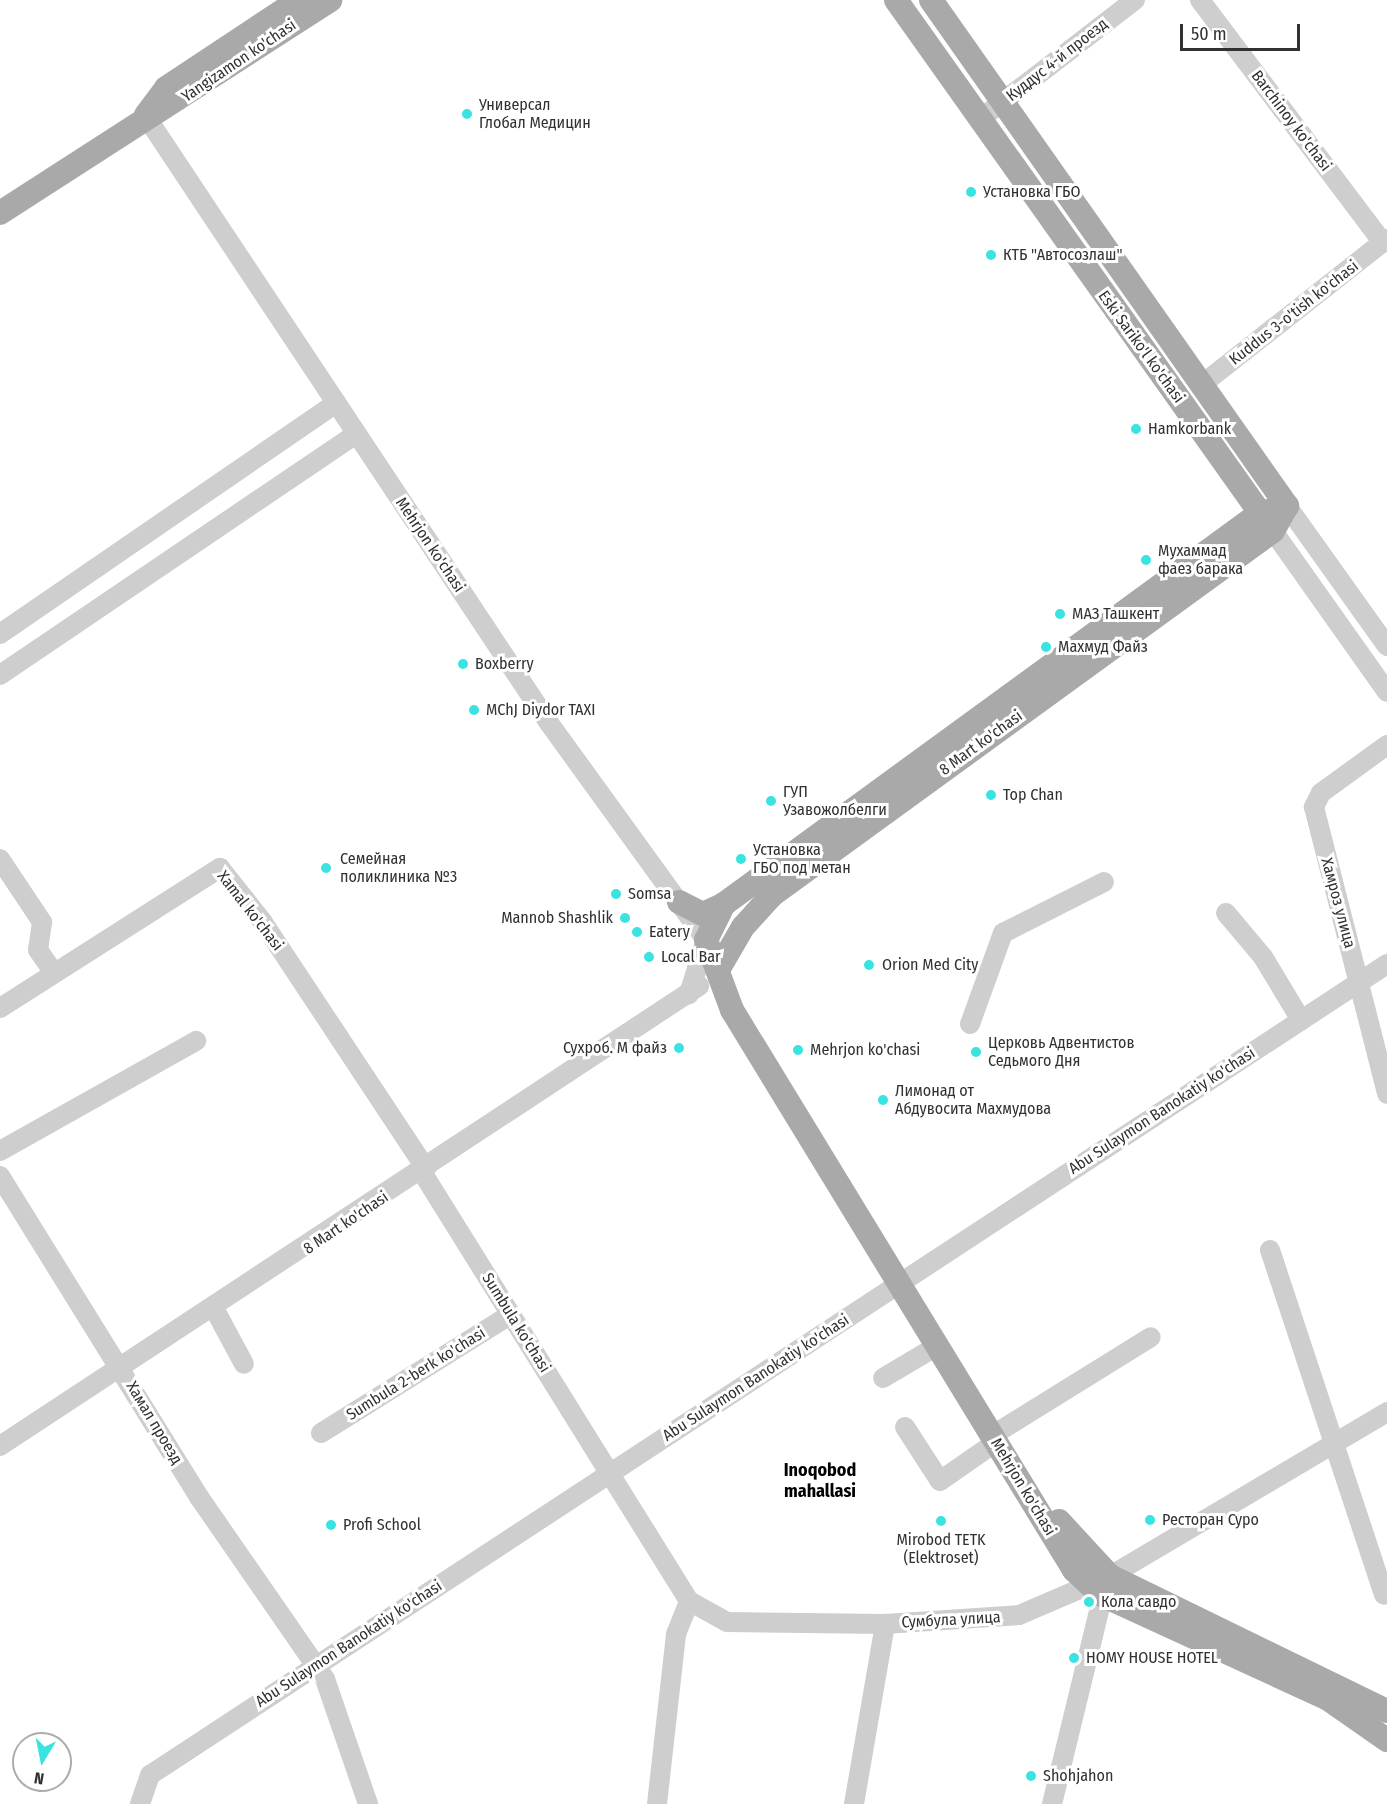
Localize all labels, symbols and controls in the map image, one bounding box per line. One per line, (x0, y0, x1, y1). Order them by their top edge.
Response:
scale bar (1183, 12, 1303, 50)
street label: Куддус 4-й проезд (1003, 14, 1111, 106)
street label: Yangizamon ko'chasi (178, 16, 300, 106)
text: 50 m (1191, 23, 1227, 45)
street label: Barchinoy ko'chasi (1247, 67, 1335, 175)
place label: Универсал Глобал Медицин (479, 95, 591, 133)
marker: Универсал Глобал Медицин (460, 107, 474, 121)
place label: Установка ГБО (983, 182, 1080, 202)
marker: Установка ГБО (964, 185, 978, 199)
place label: КТБ "Автосозлаш" (1003, 245, 1122, 265)
marker: КТБ "Автосозлаш" (984, 248, 998, 262)
street label: Kuddus 3-o'tish ko'chasi (1226, 257, 1362, 369)
street label: Eski Sariko'l ko'chasi (1094, 287, 1188, 407)
place label: Hamkorbank (1148, 419, 1231, 439)
marker: Hamkorbank (1129, 422, 1143, 436)
street label: Mehrjon ko'chasi (391, 494, 469, 596)
place label: Мухаммад фаез барака (1158, 541, 1243, 579)
marker: Мухаммад фаез барака (1139, 553, 1153, 567)
place label: МАЗ Ташкент (1072, 604, 1159, 624)
marker: МАЗ Ташкент (1053, 607, 1067, 621)
place label: Махмуд Файз (1058, 637, 1148, 657)
marker: Махмуд Файз (1039, 640, 1053, 654)
place label: Boxberry (475, 654, 534, 674)
marker: Boxberry (456, 657, 470, 671)
place label: MChJ Diydor TAXI (486, 700, 596, 720)
marker: MChJ Diydor TAXI (467, 703, 481, 717)
street label: 8 Mart ko'chasi (936, 706, 1026, 780)
place label: ГУП Узавожолбелги (783, 782, 887, 820)
place label: Top Chan (1003, 785, 1063, 805)
marker: Top Chan (984, 788, 998, 802)
marker: ГУП Узавожолбелги (764, 794, 778, 808)
place label: Установка ГБО под метан (753, 840, 851, 878)
place label: Семейная поликлиника №3 (340, 849, 457, 887)
marker: Установка ГБО под метан (734, 852, 748, 866)
street label: Хамроз улица (1317, 856, 1359, 950)
marker: Семейная поликлиника №3 (317, 859, 335, 877)
street label: Xamal ko'chasi (213, 867, 287, 955)
place label: Somsa (628, 884, 671, 904)
marker: Somsa (609, 887, 623, 901)
place label: Mannob Shashlik (501, 908, 613, 928)
marker: Mannob Shashlik (618, 911, 632, 925)
place label: Eatery (649, 922, 690, 942)
marker: Eatery (630, 925, 644, 939)
place label: Local Bar (661, 947, 721, 967)
marker: Local Bar (642, 950, 656, 964)
place label: Orion Med City (882, 955, 978, 975)
marker: Orion Med City (860, 956, 878, 974)
place label: Церковь Адвентистов Седьмого Дня (988, 1033, 1134, 1071)
place label: Сухроб. М файз (563, 1038, 667, 1058)
place label: Mehrjon ko'chasi (810, 1040, 920, 1060)
marker: Сухроб. М файз (672, 1041, 686, 1055)
marker: Mehrjon ko'chasi (791, 1043, 805, 1057)
street label: Abu Sulaymon Banokatiy ko'chasi (1065, 1043, 1259, 1179)
marker: Церковь Адвентистов Седьмого Дня (969, 1045, 983, 1059)
place label: Лимонад от Абдувосита Махмудова (895, 1081, 1051, 1119)
marker: Лимонад от Абдувосита Махмудова (876, 1093, 890, 1107)
street label: 8 Mart ko'chasi (300, 1188, 392, 1258)
street label: Sumbula ko'chasi (478, 1270, 554, 1376)
street label: Abu Sulaymon Banokatiy ko'chasi (659, 1310, 853, 1446)
street label: Sumbula 2-berk ko'chasi (343, 1323, 489, 1425)
street label: Хамал проезд (122, 1378, 186, 1468)
street label: Mehrjon ko'chasi (986, 1435, 1060, 1539)
district label: Inoqobod mahallasi (784, 1460, 856, 1502)
place label: Ресторан Суро (1162, 1510, 1259, 1530)
marker: Ресторан Суро (1143, 1513, 1157, 1527)
marker: Mirobod TETK (Elektroset) (934, 1514, 948, 1528)
place label: Profi School (343, 1515, 421, 1535)
marker: Profi School (324, 1518, 338, 1532)
place label: Mirobod TETK (Elektroset) (896, 1530, 986, 1568)
street label: Abu Sulaymon Banokatiy ko'chasi (252, 1576, 446, 1712)
place label: Кола савдо (1101, 1592, 1176, 1612)
marker: Кола савдо (1082, 1595, 1096, 1609)
street label: Сумбула улица (901, 1608, 1001, 1632)
place label: HOMY HOUSE HOTEL (1086, 1648, 1218, 1668)
marker: HOMY HOUSE HOTEL (1067, 1651, 1081, 1665)
north arrow (12, 1732, 72, 1792)
place label: Shohjahon (1043, 1766, 1113, 1786)
text: N (33, 1768, 46, 1788)
marker: Shohjahon (1024, 1769, 1038, 1783)

